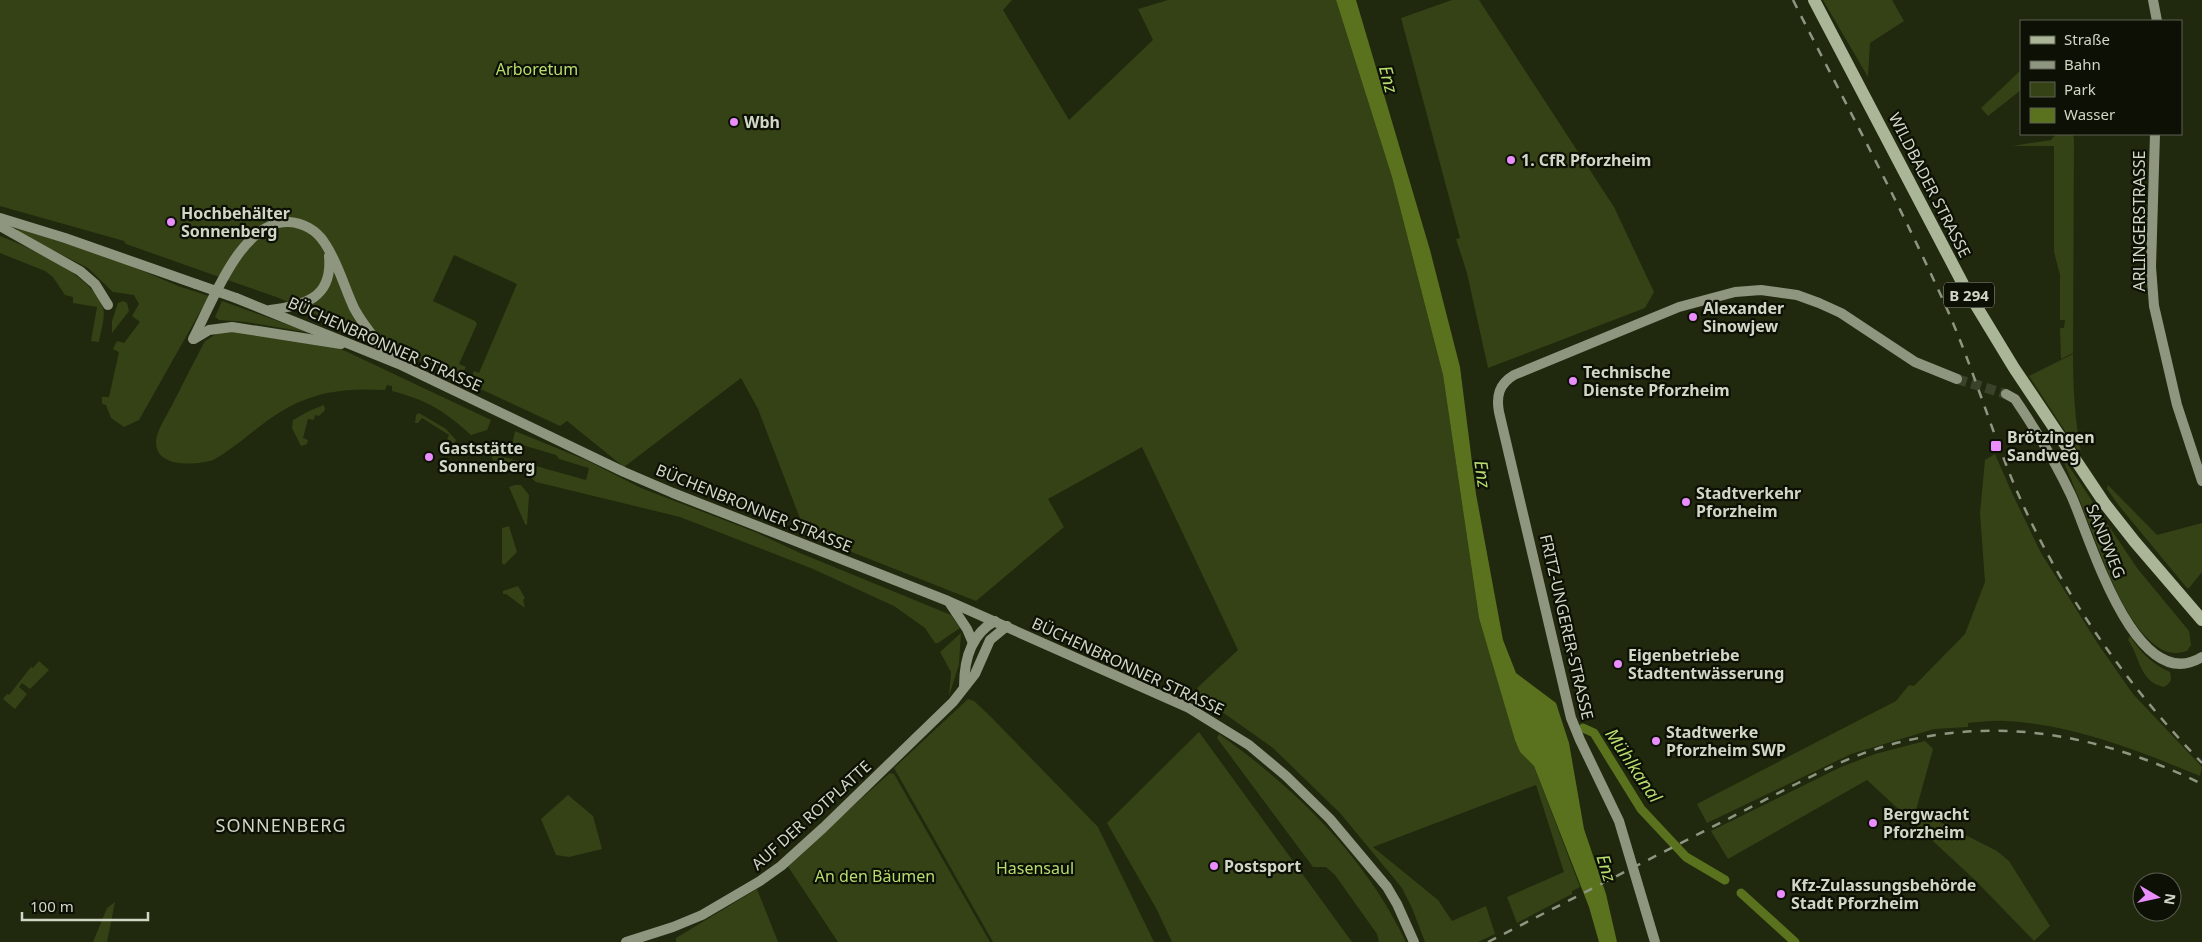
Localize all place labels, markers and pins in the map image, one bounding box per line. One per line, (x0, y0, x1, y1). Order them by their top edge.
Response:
place label: Wbh (744, 111, 780, 133)
marker: Wbh (728, 116, 740, 128)
place label: 1. CfR Pforzheim (1521, 149, 1651, 171)
marker: 1. CfR Pforzheim (1505, 154, 1517, 166)
place label: Hochbehälter Sonnenberg (181, 202, 290, 242)
marker: Hochbehälter Sonnenberg (165, 216, 177, 228)
place label: Alexander Sinowjew (1703, 297, 1784, 337)
marker: Alexander Sinowjew (1687, 311, 1699, 323)
place label: Technische Dienste Pforzheim (1583, 361, 1730, 401)
marker: Technische Dienste Pforzheim (1567, 375, 1579, 387)
place label: Brötzingen Sandweg (2007, 426, 2095, 466)
place label: Gaststätte Sonnenberg (439, 437, 535, 477)
marker: Brötzingen Sandweg (1989, 439, 2003, 453)
marker: Gaststätte Sonnenberg (423, 451, 435, 463)
place label: Stadtverkehr Pforzheim (1696, 482, 1801, 522)
marker: Stadtverkehr Pforzheim (1680, 496, 1692, 508)
place label: Eigenbetriebe Stadtentwässerung (1628, 644, 1784, 684)
marker: Eigenbetriebe Stadtentwässerung (1612, 658, 1624, 670)
place label: Stadtwerke Pforzheim SWP (1666, 721, 1786, 761)
marker: Stadtwerke Pforzheim SWP (1650, 735, 1662, 747)
place label: Bergwacht Pforzheim (1883, 803, 1969, 843)
marker: Bergwacht Pforzheim (1867, 817, 1879, 829)
place label: Postsport (1224, 855, 1301, 877)
marker: Postsport (1208, 860, 1220, 872)
place label: Kfz-Zulassungsbehörde Stadt Pforzheim (1791, 874, 1976, 914)
marker: Kfz-Zulassungsbehörde Stadt Pforzheim (1775, 888, 1787, 900)

